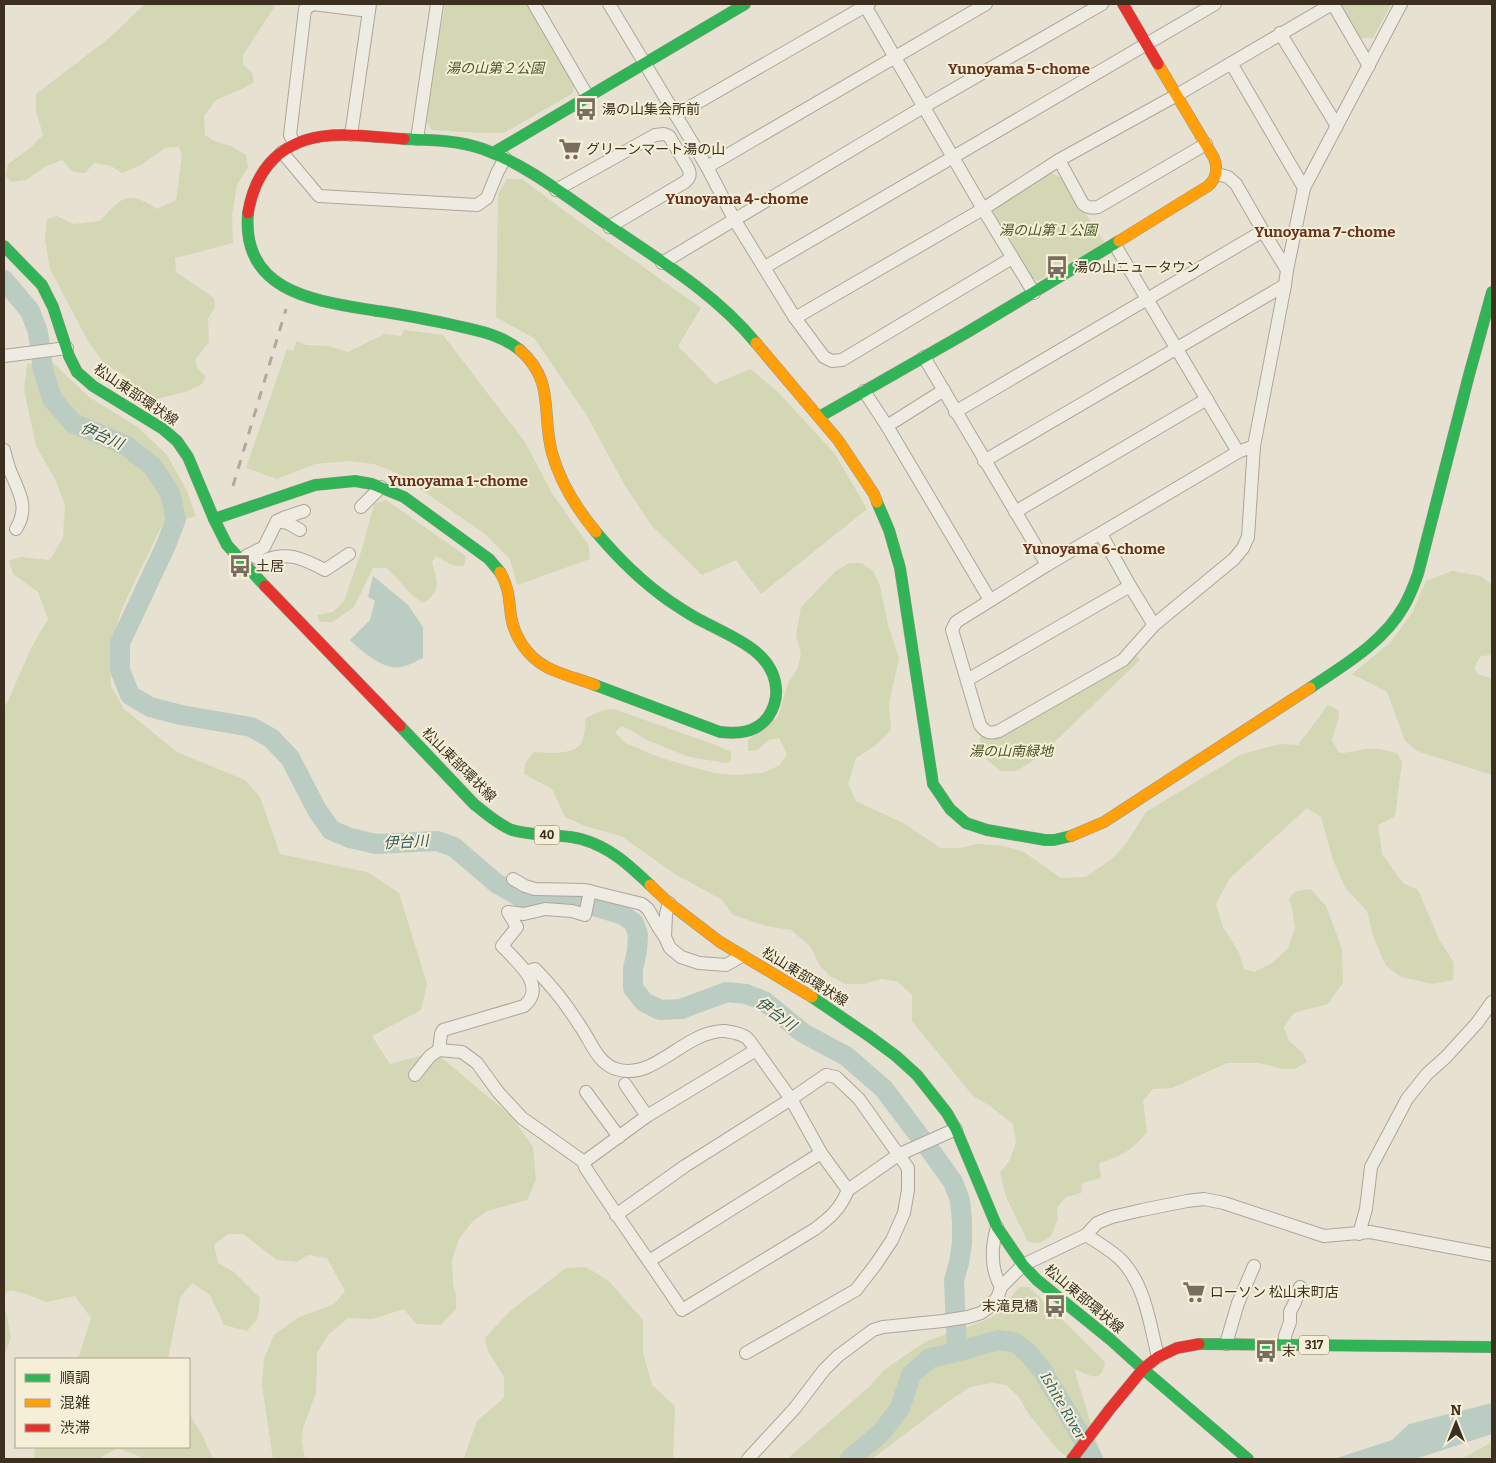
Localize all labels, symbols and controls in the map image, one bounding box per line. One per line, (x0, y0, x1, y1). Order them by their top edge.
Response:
park label: 湯の山第２公園 (446, 60, 546, 77)
district label: Yunoyama 5-chome (948, 60, 1090, 78)
bus stop icon: 湯の山集会所前 (573, 96, 599, 122)
place label: 湯の山集会所前 (602, 101, 700, 118)
supermarket icon: グリーンマート湯の山 (557, 136, 583, 162)
place label: グリーンマート湯の山 (586, 141, 725, 158)
district label: Yunoyama 4-chome (666, 190, 808, 208)
park label: 湯の山第１公園 (999, 222, 1099, 239)
district label: Yunoyama 7-chome (1254, 223, 1396, 241)
bus stop icon: 湯の山ニュータウン (1044, 254, 1070, 280)
place label: 湯の山ニュータウン (1074, 259, 1200, 276)
street label: 松山東部環状線 (91, 361, 181, 429)
water label: 伊台川 (78, 419, 128, 454)
district label: Yunoyama 1-chome (388, 472, 528, 490)
district label: Yunoyama 6-chome (1023, 540, 1165, 558)
bus stop icon: 土居 (227, 553, 253, 579)
place label: 土居 (256, 558, 284, 575)
street label: 松山東部環状線 (418, 724, 500, 806)
park label: 湯の山南緑地 (969, 743, 1055, 760)
road number: 40 (534, 826, 560, 844)
water label: 伊台川 (383, 832, 431, 852)
street label: 松山東部環状線 (759, 944, 851, 1010)
water label: 伊台川 (753, 993, 801, 1036)
street label: 松山東部環状線 (1041, 1261, 1127, 1337)
supermarket icon: ローソン 松山末町店 (1181, 1279, 1207, 1305)
place label: ローソン 松山末町店 (1210, 1284, 1339, 1301)
bus stop icon: 末滝見橋 (1042, 1293, 1068, 1319)
place label: 末滝見橋 (982, 1298, 1038, 1315)
road number: 317 (1299, 1336, 1329, 1354)
bus stop icon: 末 (1253, 1338, 1279, 1364)
place label: 末 (1282, 1343, 1296, 1360)
legend (15, 1358, 190, 1448)
text: 順調 (60, 1369, 90, 1387)
water label: Ishite River (1036, 1369, 1090, 1444)
text: 混雑 (60, 1394, 90, 1412)
north arrow (1431, 1398, 1481, 1448)
text: N (1451, 1402, 1462, 1419)
text: 渋滞 (60, 1419, 90, 1437)

